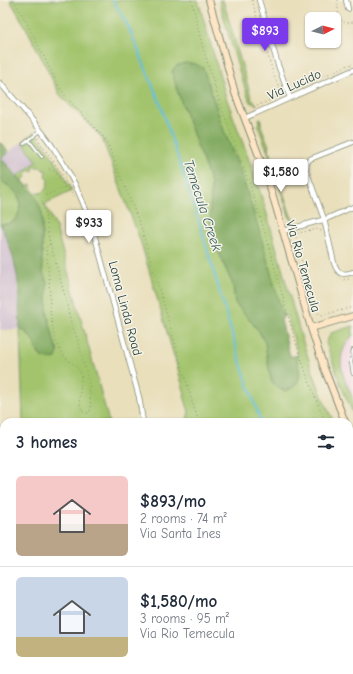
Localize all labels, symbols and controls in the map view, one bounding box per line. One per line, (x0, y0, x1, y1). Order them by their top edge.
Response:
north arrow (305, 12, 341, 48)
map controls (305, 12, 341, 48)
pin: $893 (241, 18, 289, 52)
text: $893 (251, 23, 279, 38)
street label: Via Lucido (265, 66, 323, 103)
water label: Temecula Creek (180, 157, 225, 253)
pin: $1,580 (248, 159, 314, 193)
text: $1,580 (263, 164, 299, 179)
pin: $933 (65, 210, 113, 244)
text: $933 (75, 215, 103, 230)
street label: Via Rio Temecula (283, 218, 324, 314)
street label: Loma Linda Road (106, 259, 145, 357)
icon: filters (315, 431, 337, 453)
text: 3 homes (16, 433, 77, 452)
icon: home (48, 492, 96, 540)
text: $893/mo (140, 492, 206, 511)
text: 2 rooms · 74 m² (140, 511, 227, 526)
text: Via Santa Ines (140, 526, 221, 541)
text: $1,580/mo (140, 592, 217, 611)
icon: home (48, 593, 96, 641)
text: 3 rooms · 95 m² (140, 611, 229, 626)
text: Via Rio Temecula (140, 626, 235, 641)

